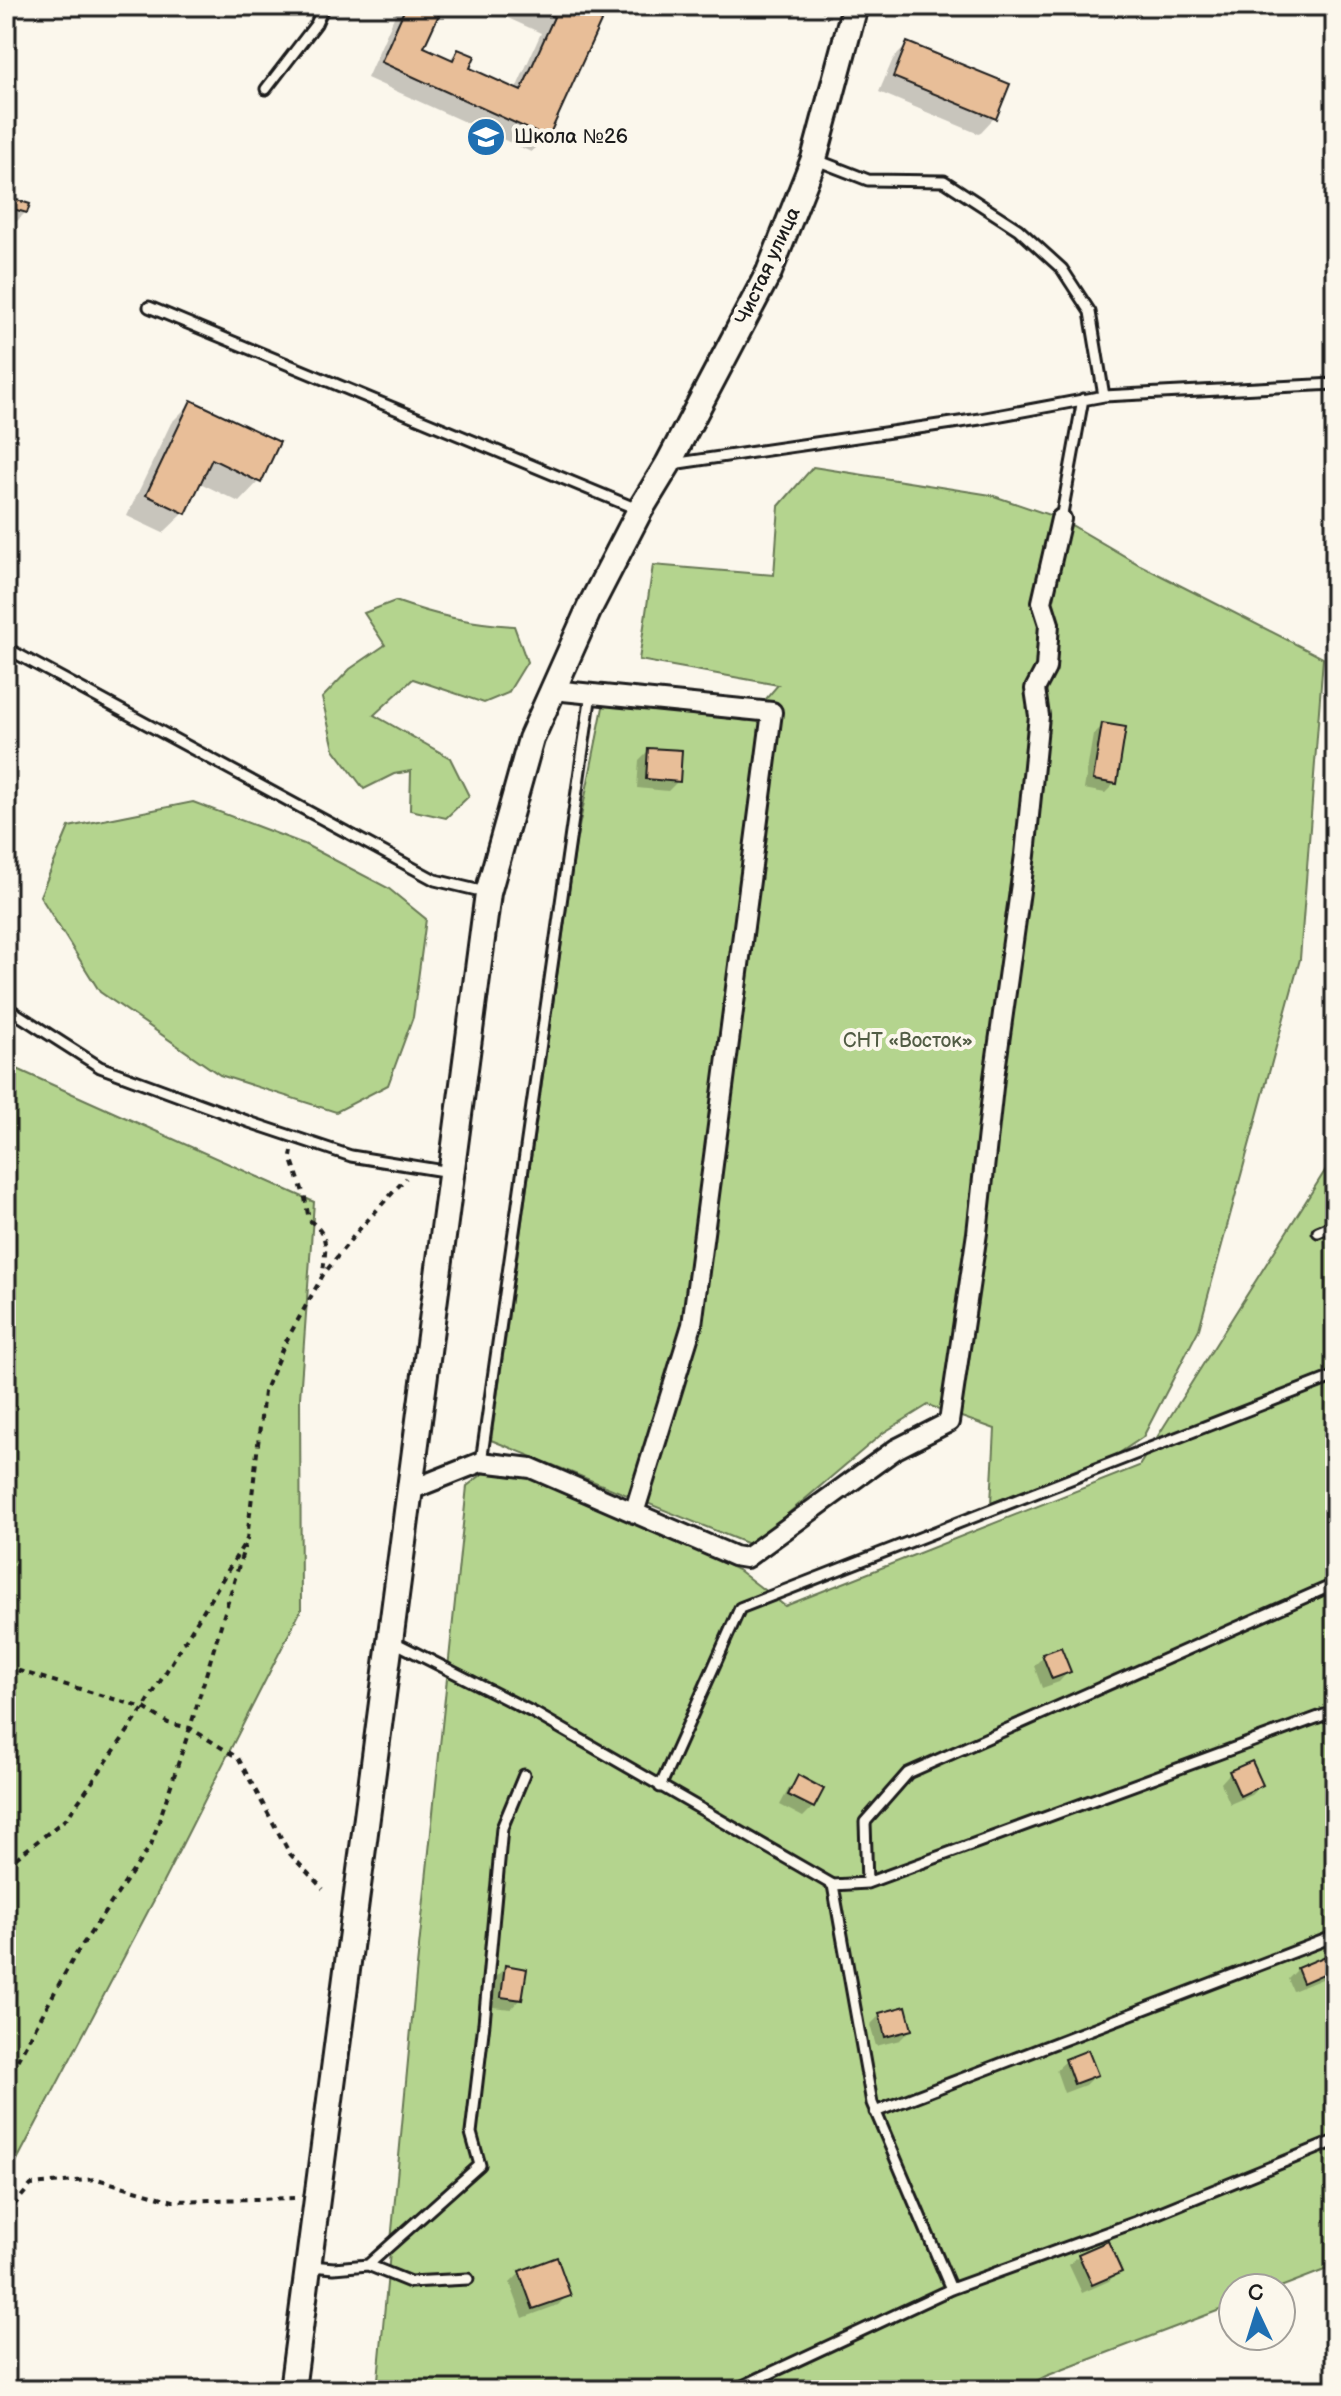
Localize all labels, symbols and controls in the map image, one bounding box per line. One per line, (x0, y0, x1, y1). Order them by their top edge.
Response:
school or university icon: Школа №26 (465, 116, 507, 158)
place label: Школа №26 (514, 125, 628, 149)
street label: Чистая улица (730, 203, 806, 329)
park label: СНТ «Восток» (843, 1029, 973, 1053)
north arrow (1217, 2272, 1297, 2352)
text: С (1247, 2280, 1264, 2308)

